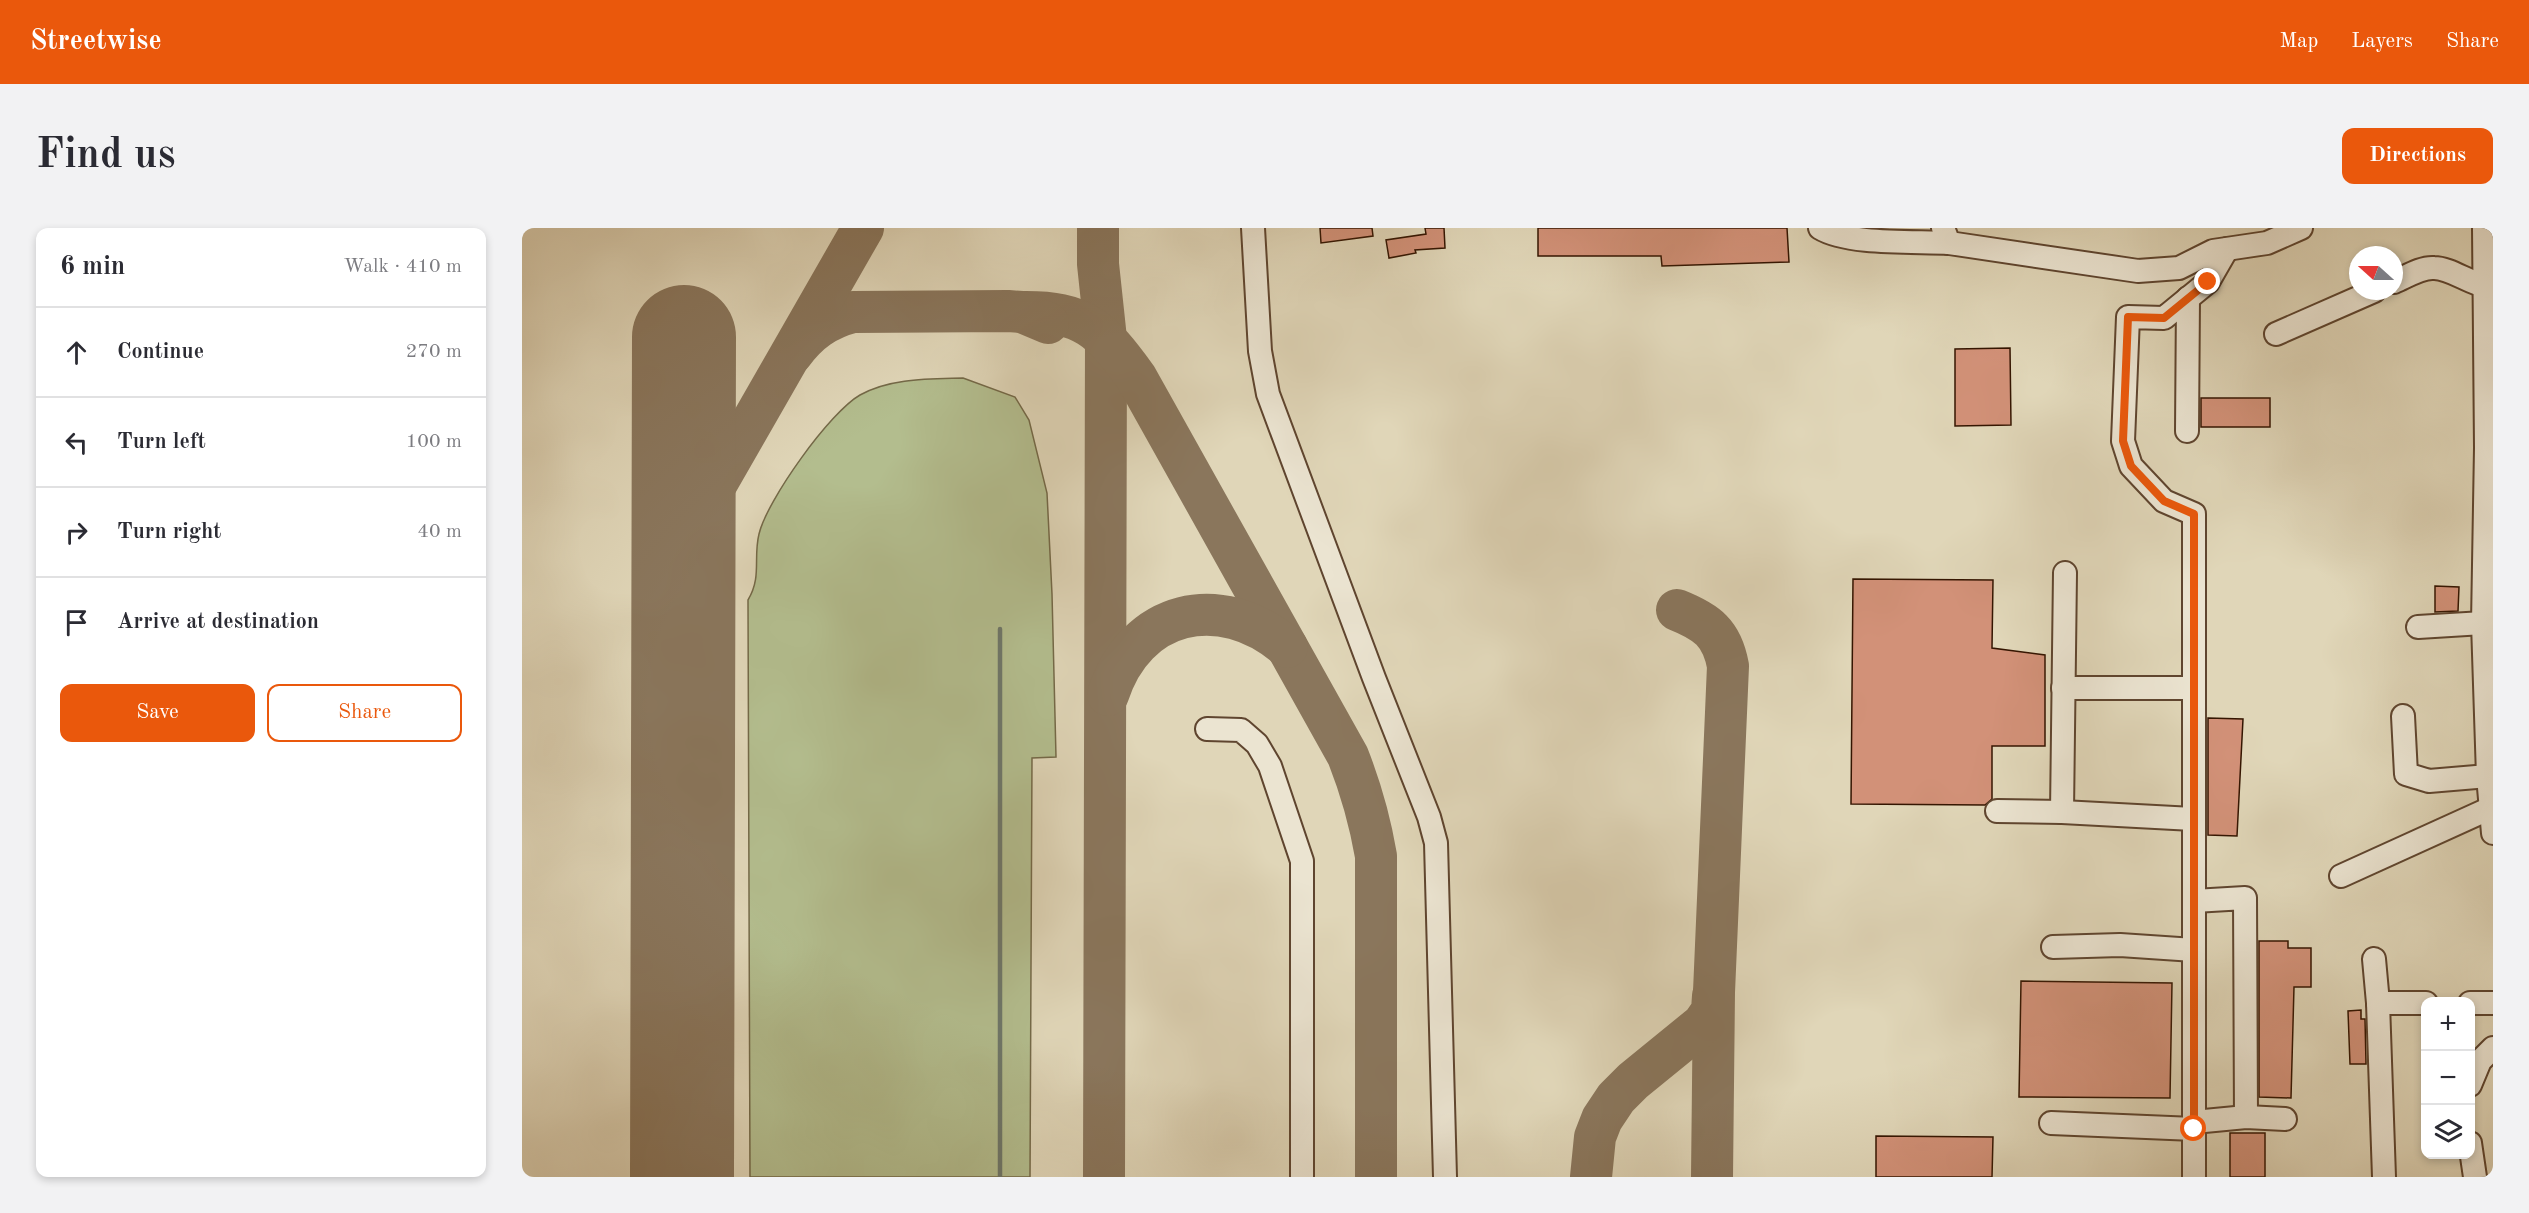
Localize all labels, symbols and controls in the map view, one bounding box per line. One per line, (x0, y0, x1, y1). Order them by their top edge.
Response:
text: Streetwise (30, 28, 162, 56)
text: Map (2279, 31, 2318, 52)
text: Layers (2351, 31, 2413, 52)
text: Share (2446, 31, 2499, 52)
button: Directions (2342, 128, 2493, 184)
text: Find us (36, 135, 175, 177)
north arrow (2349, 246, 2403, 300)
text: 6 min (60, 254, 125, 280)
text: Walk · 410 m (343, 257, 462, 277)
route end (2194, 268, 2220, 294)
icon: ahead (60, 336, 93, 369)
text: Continue (117, 341, 204, 363)
text: 270 m (406, 342, 462, 362)
icon: left (60, 426, 93, 459)
text: Turn left (117, 431, 206, 453)
text: 100 m (406, 432, 462, 452)
icon: right (60, 516, 93, 549)
text: Turn right (117, 521, 221, 543)
text: 40 m (417, 522, 462, 542)
icon: arrive (60, 606, 93, 639)
text: Arrive at destination (117, 611, 319, 633)
button: Save (60, 684, 255, 742)
button: Share (267, 684, 462, 742)
map controls (2421, 997, 2475, 1159)
button: + (2421, 997, 2475, 1051)
button: − (2421, 1051, 2475, 1105)
button: layers (2421, 1105, 2475, 1159)
route start (2180, 1115, 2206, 1141)

